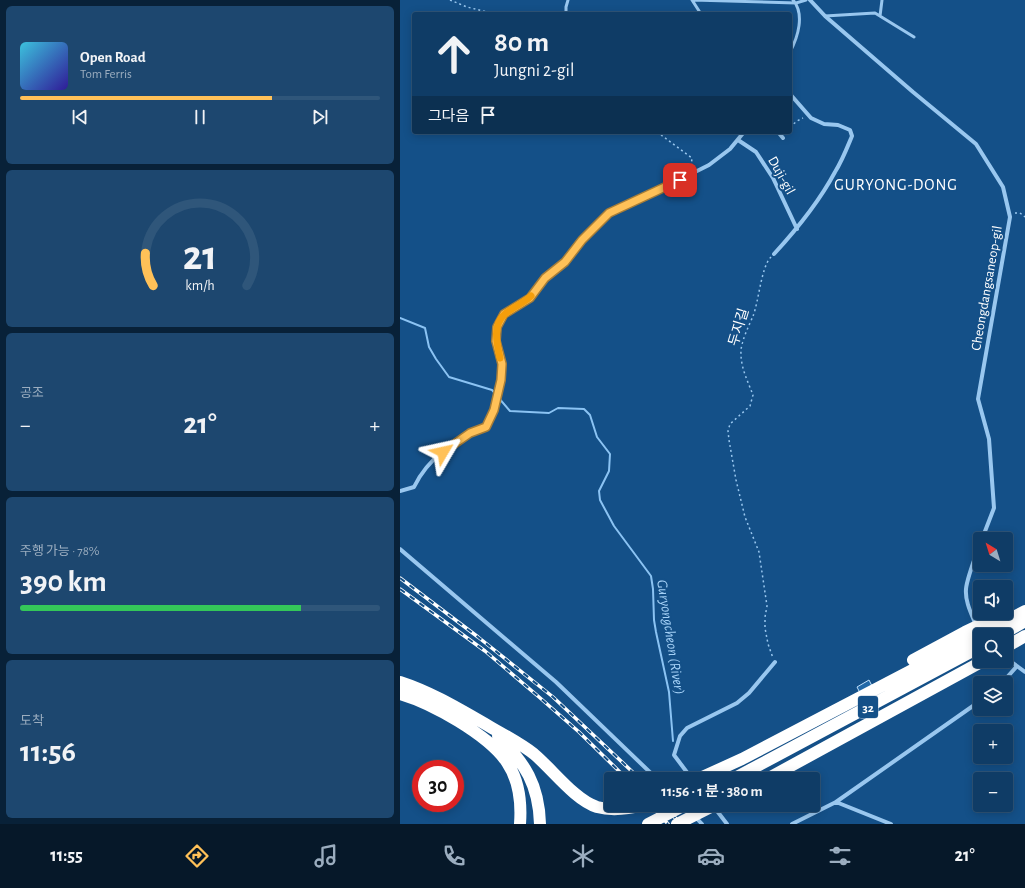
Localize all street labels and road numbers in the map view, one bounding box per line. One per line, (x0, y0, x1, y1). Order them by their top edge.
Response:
street label: Duji-gil (765, 154, 797, 197)
street label: Cheongdangsaneop-gil (969, 225, 1005, 352)
street label: 두지길 (726, 306, 751, 348)
road number: 32 (858, 696, 878, 718)

